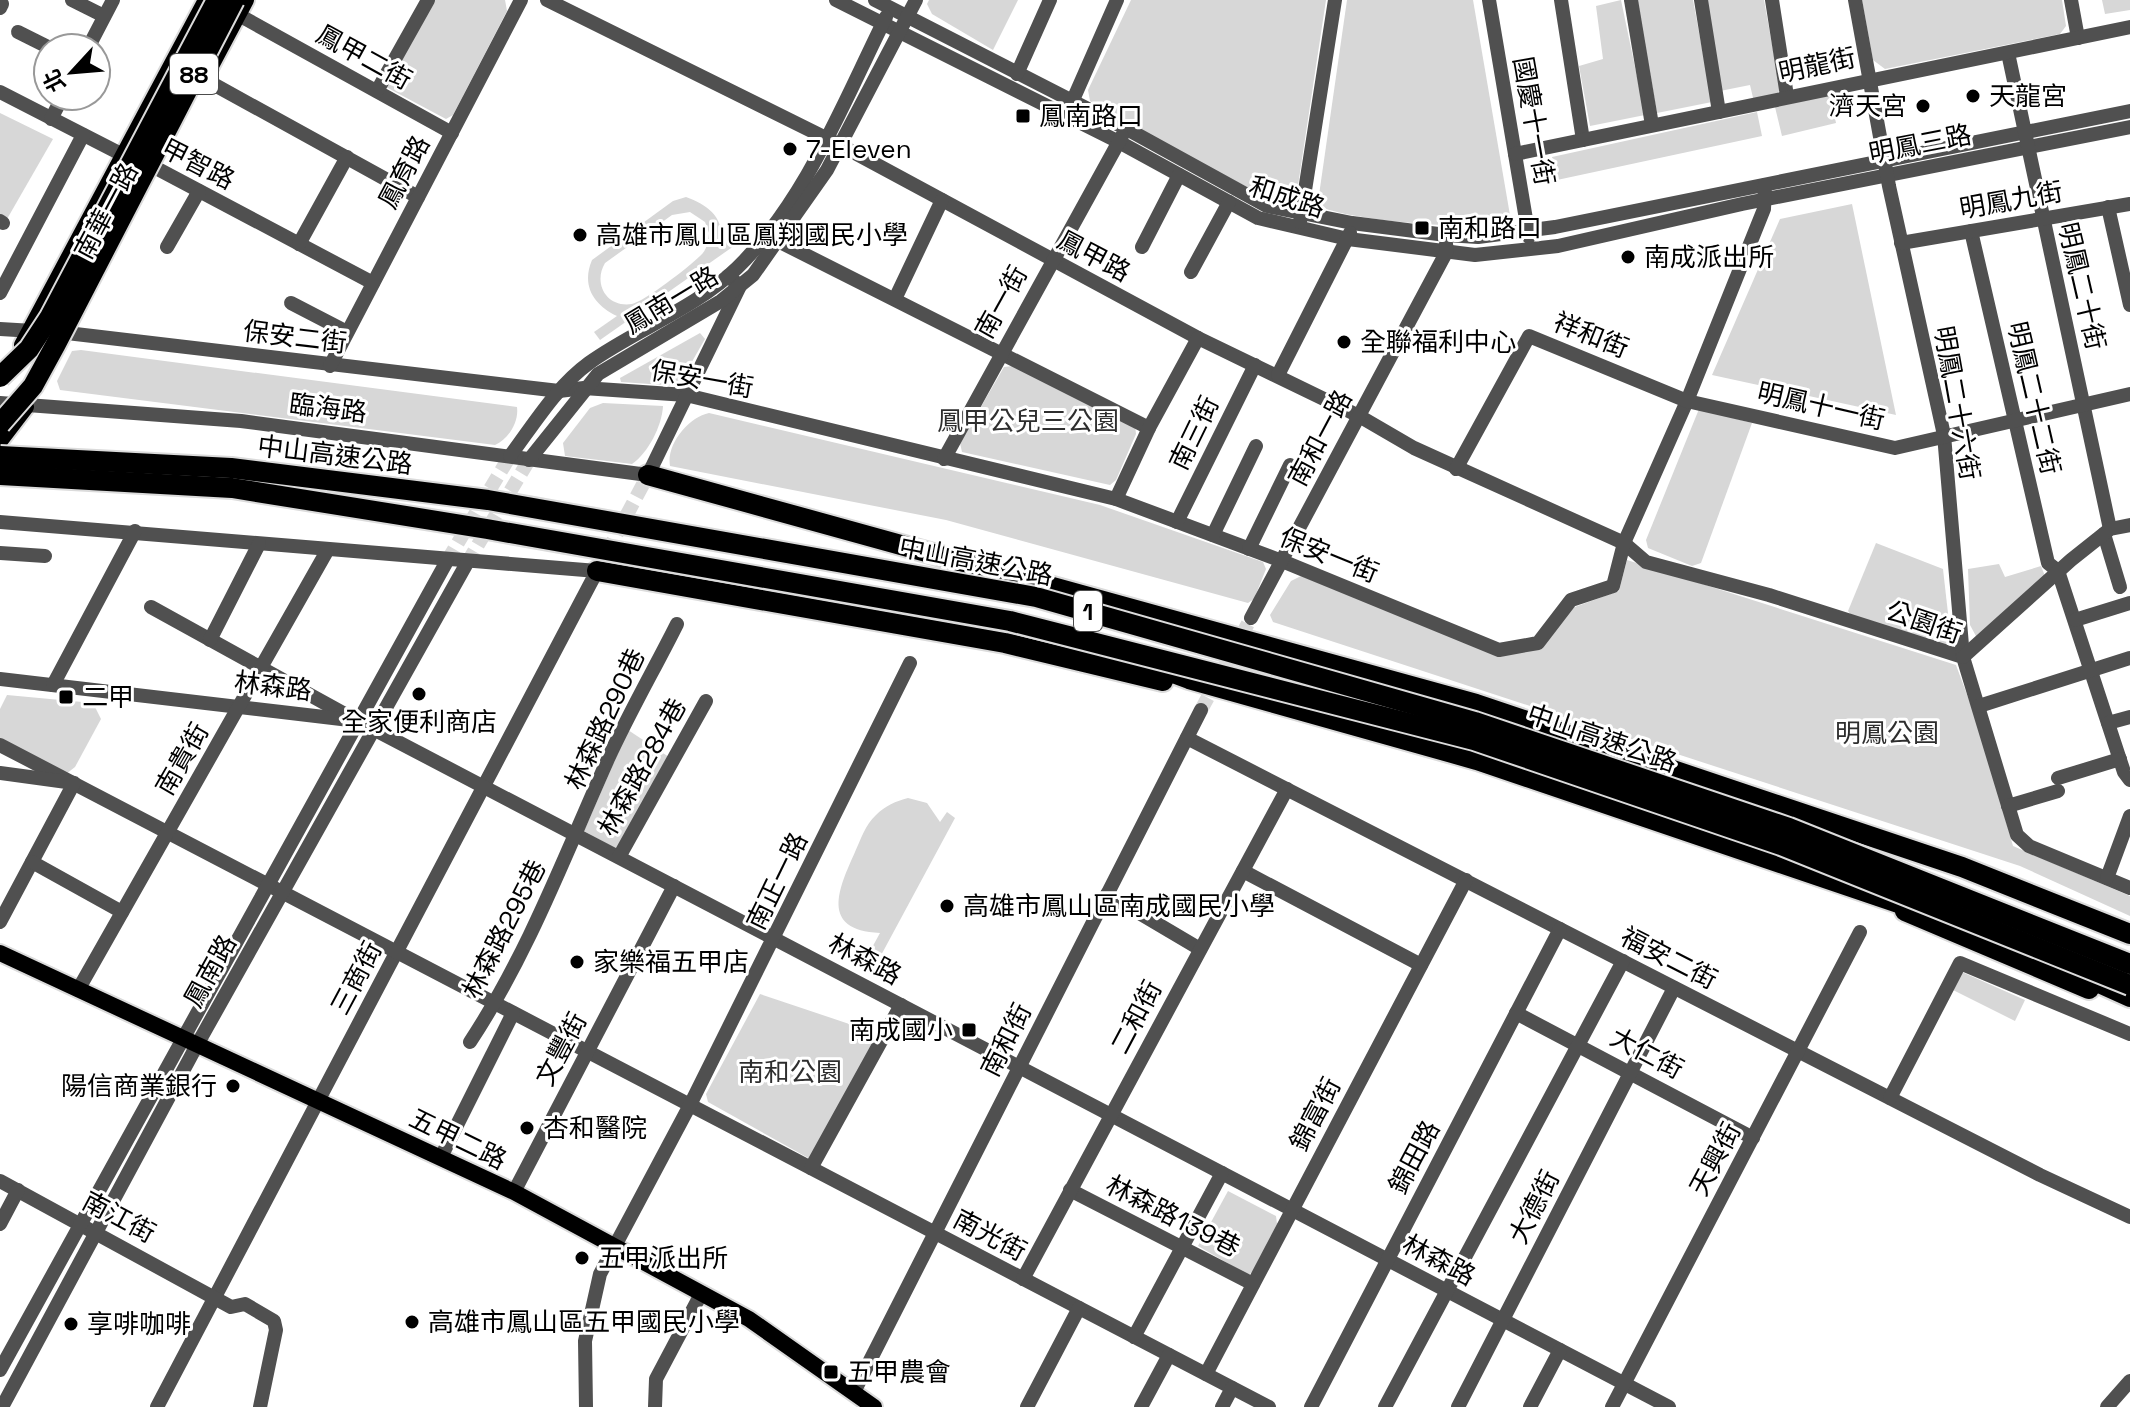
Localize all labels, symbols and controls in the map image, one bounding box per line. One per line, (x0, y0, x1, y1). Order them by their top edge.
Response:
street label: 鳳甲二街 (310, 17, 418, 97)
north arrow (32, 32, 112, 112)
street label: 明龍街 (1775, 40, 1859, 90)
road number: 88 (170, 54, 218, 94)
street label: 國慶十一街 (1506, 54, 1562, 188)
text: 北 (37, 65, 71, 97)
place label: 天龍宮 (1989, 79, 2067, 113)
marker: 天龍宮 (1964, 87, 1982, 105)
place label: 濟天宮 (1829, 89, 1907, 123)
marker: 濟天宮 (1914, 97, 1932, 115)
place label: 鳳南路口 (1039, 99, 1143, 133)
marker: 鳳南路口 (1014, 107, 1032, 125)
street label: 明鳳三路 (1866, 117, 1974, 171)
street label: 鳳育路 (371, 130, 437, 214)
street label: 甲智路 (156, 131, 240, 197)
place label: 7-Eleven (806, 132, 912, 166)
marker: 7-Eleven (781, 140, 799, 158)
street label: 南華一路 (67, 157, 145, 265)
street label: 和成路 (1245, 169, 1329, 225)
street label: 明鳳九街 (1957, 174, 2065, 226)
place label: 南和路口 (1438, 211, 1542, 245)
place label: 高雄市鳳山區鳳翔國民小學 (596, 218, 908, 252)
marker: 南和路口 (1413, 219, 1431, 237)
street label: 明鳳二十街 (2051, 219, 2113, 353)
street label: 鳳甲路 (1052, 223, 1136, 289)
marker: 高雄市鳳山區鳳翔國民小學 (571, 226, 589, 244)
place label: 南成派出所 (1644, 240, 1774, 274)
marker: 南成派出所 (1619, 248, 1637, 266)
street label: 鳳南一路 (618, 259, 724, 341)
street label: 南一街 (967, 260, 1035, 344)
street label: 祥和街 (1548, 305, 1634, 365)
street label: 保安二街 (241, 314, 349, 360)
street label: 明鳳二十二街 (2000, 318, 2068, 478)
street label: 明鳳二十六街 (1927, 323, 1987, 483)
place label: 全聯福利中心 (1360, 325, 1516, 359)
marker: 全聯福利中心 (1335, 333, 1353, 351)
street label: 保安一街 (648, 353, 756, 405)
street label: 明鳳十一街 (1754, 375, 1888, 437)
street label: 南和一路 (1281, 384, 1359, 492)
street label: 臨海路 (287, 386, 369, 430)
street label: 南三街 (1162, 390, 1226, 476)
park label: 鳳甲公兒三公園 (937, 404, 1119, 438)
street label: 中山高速公路 (256, 429, 414, 481)
street label: 保安一街 (1274, 520, 1384, 590)
street label: 中山高速公路 (896, 529, 1056, 593)
road number: 1 (1074, 591, 1102, 631)
street label: 公園街 (1882, 593, 1966, 651)
street label: 林森路290巷 (557, 643, 653, 795)
street label: 林森路 (232, 664, 314, 708)
place label: 二甲 (82, 680, 134, 714)
marker: 全家便利商店 (410, 685, 428, 703)
marker: 二甲 (57, 688, 75, 706)
street label: 林森路284巷 (590, 692, 694, 842)
street label: 中山高速公路 (1523, 697, 1681, 779)
place label: 全家便利商店 (341, 705, 497, 739)
park label: 明鳳公園 (1835, 716, 1939, 750)
street label: 南貴街 (148, 717, 216, 801)
street label: 南正一路 (739, 827, 815, 935)
street label: 林森路295巷 (455, 854, 553, 1004)
place label: 高雄市鳳山區南成國民小學 (963, 889, 1275, 923)
marker: 高雄市鳳山區南成國民小學 (938, 897, 956, 915)
street label: 福安二街 (1615, 919, 1723, 997)
street label: 林森路 (823, 926, 907, 992)
street label: 鳳南路 (176, 929, 244, 1013)
street label: 三商街 (323, 936, 389, 1020)
place label: 家樂福五甲店 (593, 945, 749, 979)
marker: 家樂福五甲店 (568, 953, 586, 971)
street label: 二和街 (1103, 975, 1169, 1059)
street label: 南和街 (973, 998, 1039, 1082)
street label: 文豐街 (528, 1007, 594, 1091)
place label: 南成國小 (849, 1013, 953, 1047)
street label: 大仁街 (1605, 1020, 1689, 1086)
marker: 南成國小 (960, 1021, 978, 1039)
park label: 南和公園 (738, 1055, 842, 1089)
place label: 陽信商業銀行 (61, 1069, 217, 1103)
street label: 錦富街 (1282, 1072, 1348, 1156)
marker: 陽信商業銀行 (224, 1077, 242, 1095)
street label: 五甲二路 (404, 1101, 512, 1177)
place label: 杏和醫院 (543, 1111, 647, 1145)
street label: 錦田路 (1381, 1115, 1447, 1199)
street label: 天興街 (1682, 1117, 1748, 1201)
marker: 杏和醫院 (518, 1119, 536, 1137)
street label: 大德街 (1501, 1165, 1567, 1249)
street label: 林森路139巷 (1100, 1168, 1246, 1264)
street label: 南江街 (77, 1184, 161, 1250)
street label: 南光街 (948, 1202, 1032, 1268)
street label: 林森路 (1397, 1227, 1481, 1293)
place label: 五甲派出所 (598, 1241, 728, 1275)
marker: 五甲派出所 (573, 1249, 591, 1267)
place label: 高雄市鳳山區五甲國民小學 (428, 1305, 740, 1339)
place label: 享啡咖啡 (87, 1307, 191, 1341)
marker: 高雄市鳳山區五甲國民小學 (403, 1313, 421, 1331)
marker: 享啡咖啡 (62, 1315, 80, 1333)
place label: 五甲農會 (847, 1355, 951, 1389)
marker: 五甲農會 (822, 1363, 840, 1381)

